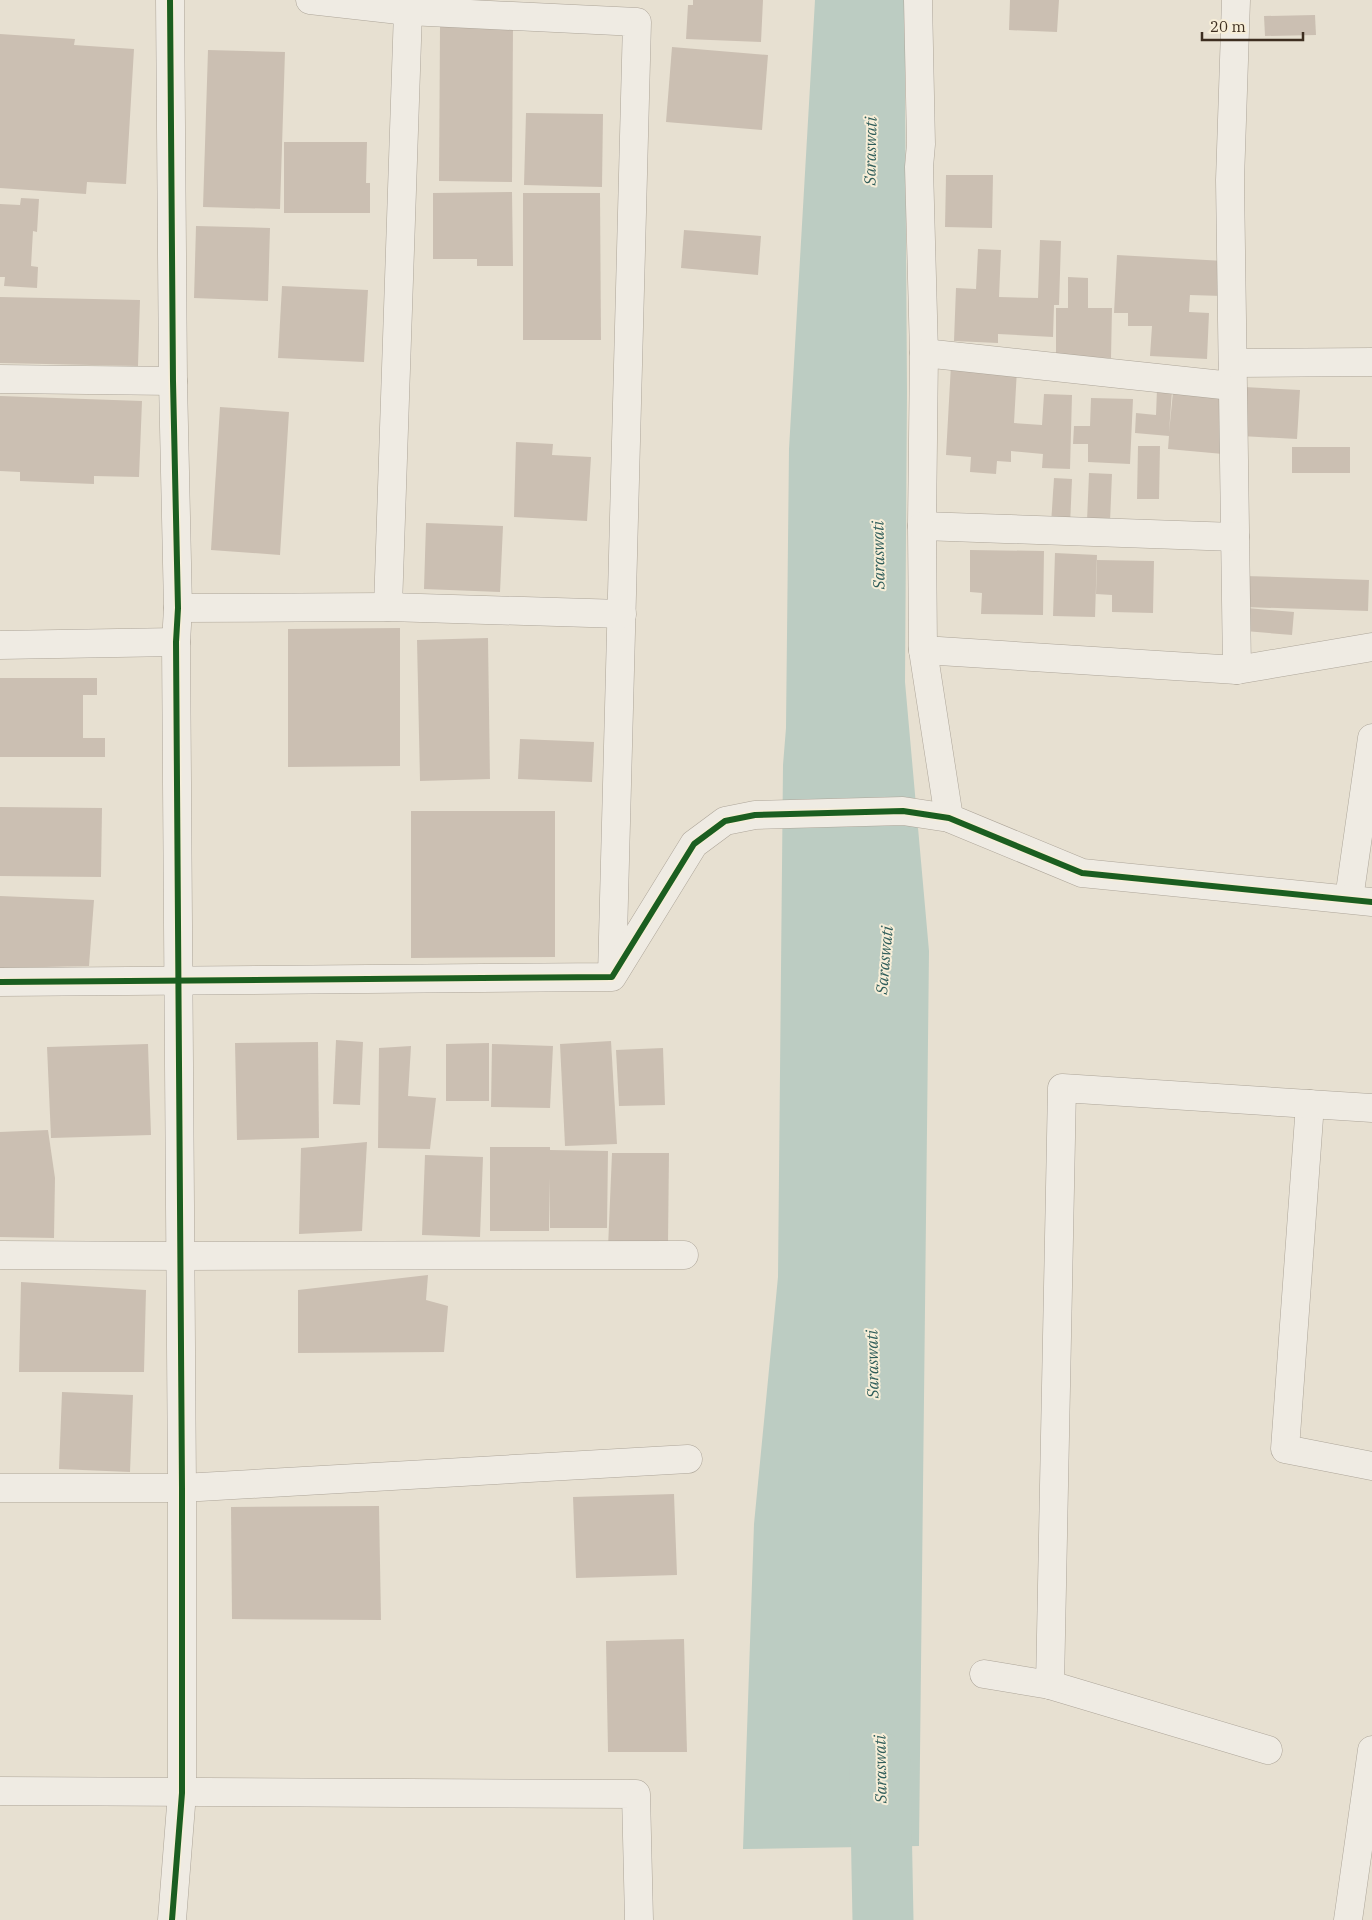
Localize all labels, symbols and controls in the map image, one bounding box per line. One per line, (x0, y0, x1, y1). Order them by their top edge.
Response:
scale bar (1202, 10, 1303, 42)
text: 20 m (1210, 17, 1246, 36)
water label: Saraswati (859, 116, 881, 186)
water label: Saraswati (867, 520, 889, 590)
water label: Saraswati (871, 925, 897, 996)
water label: Saraswati (861, 1329, 883, 1399)
water label: Saraswati (869, 1734, 891, 1804)

